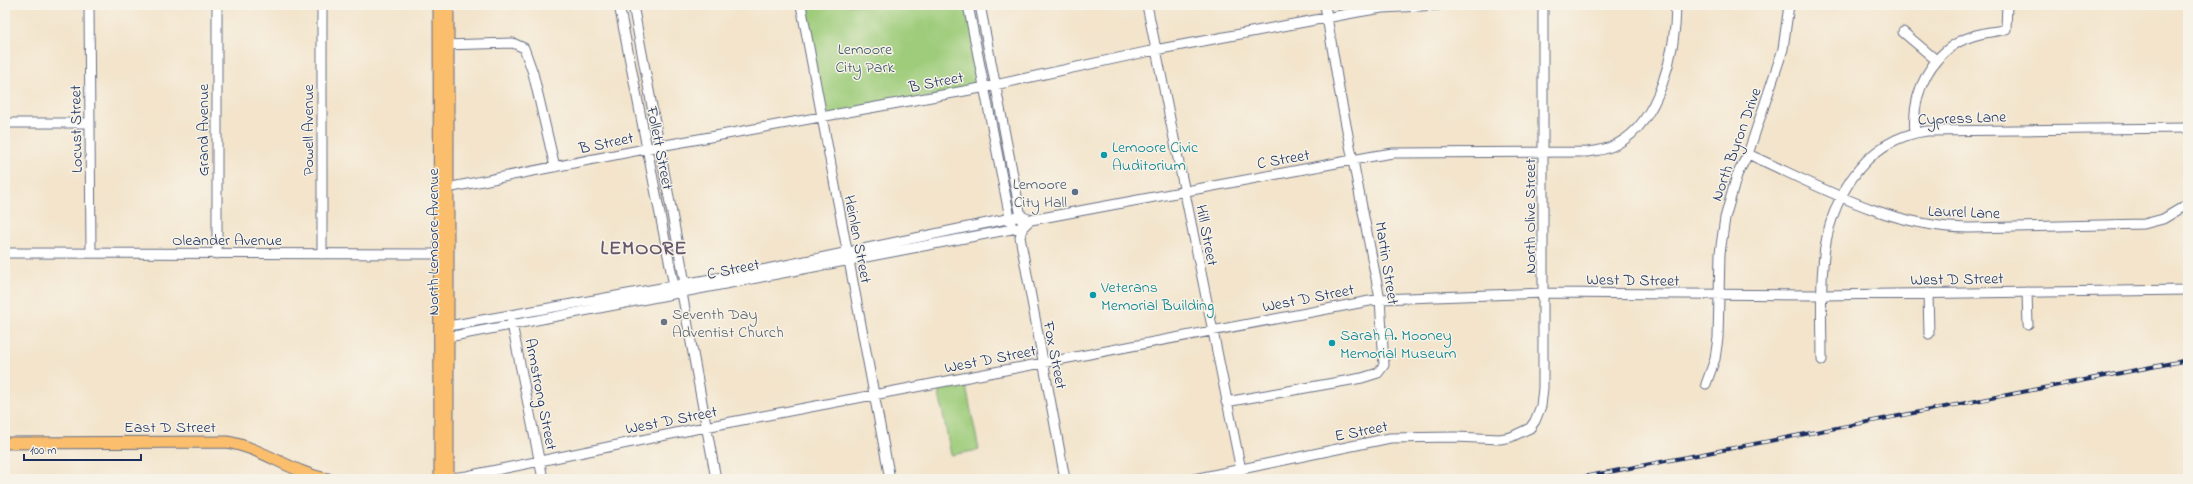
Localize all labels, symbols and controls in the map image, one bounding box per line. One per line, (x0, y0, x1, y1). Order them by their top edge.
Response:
park label: Lemoore City Park (836, 38, 895, 80)
street label: B Street (906, 66, 966, 100)
street label: Grand Avenue (192, 83, 216, 176)
street label: Powell Avenue (297, 83, 321, 176)
street label: Locust Street (64, 84, 90, 173)
street label: North Byron Drive (1705, 84, 1769, 205)
street label: Follett Street (639, 104, 679, 193)
street label: Cypress Lane (1917, 105, 2007, 133)
street label: B Street (576, 126, 636, 162)
place label: Lemoore Civic Auditorium (1112, 136, 1199, 178)
street label: C Street (1255, 143, 1312, 176)
marker: Lemoore Civic Auditorium (1099, 150, 1109, 160)
street label: North Olive Street (1519, 158, 1543, 274)
street label: North Lemoore Avenue (422, 168, 446, 316)
place label: Lemoore City Hall (1013, 173, 1068, 215)
marker: Lemoore City Hall (1070, 187, 1080, 197)
street label: Heinlen Street (837, 193, 877, 286)
street label: Laurel Lane (1927, 200, 2001, 226)
street label: Hill Street (1188, 203, 1224, 269)
street label: Martin Street (1368, 220, 1405, 307)
street label: Oleander Avenue (172, 229, 283, 253)
district label: LEMOORE (601, 235, 687, 264)
street label: C Street (705, 253, 762, 287)
street label: West D Street (1910, 267, 2004, 293)
street label: West D Street (1586, 268, 1680, 294)
place label: Veterans Memorial Building (1100, 276, 1214, 318)
street label: West D Street (1260, 278, 1357, 320)
marker: Veterans Memorial Building (1088, 290, 1098, 300)
place label: Seventh Day Adventist Church (672, 303, 784, 345)
marker: Seventh Day Adventist Church (659, 317, 669, 327)
street label: Fox Street (1036, 318, 1072, 392)
place label: Sarah A. Mooney Memorial Museum (1340, 324, 1456, 366)
street label: Armstrong Street (517, 336, 563, 453)
marker: Sarah A. Mooney Memorial Museum (1327, 338, 1337, 348)
street label: West D Street (942, 339, 1039, 381)
street label: West D Street (623, 400, 720, 442)
street label: E Street (1333, 415, 1391, 449)
street label: East D Street (124, 416, 217, 440)
scale bar (24, 436, 141, 462)
text: 100 m (30, 442, 57, 460)

